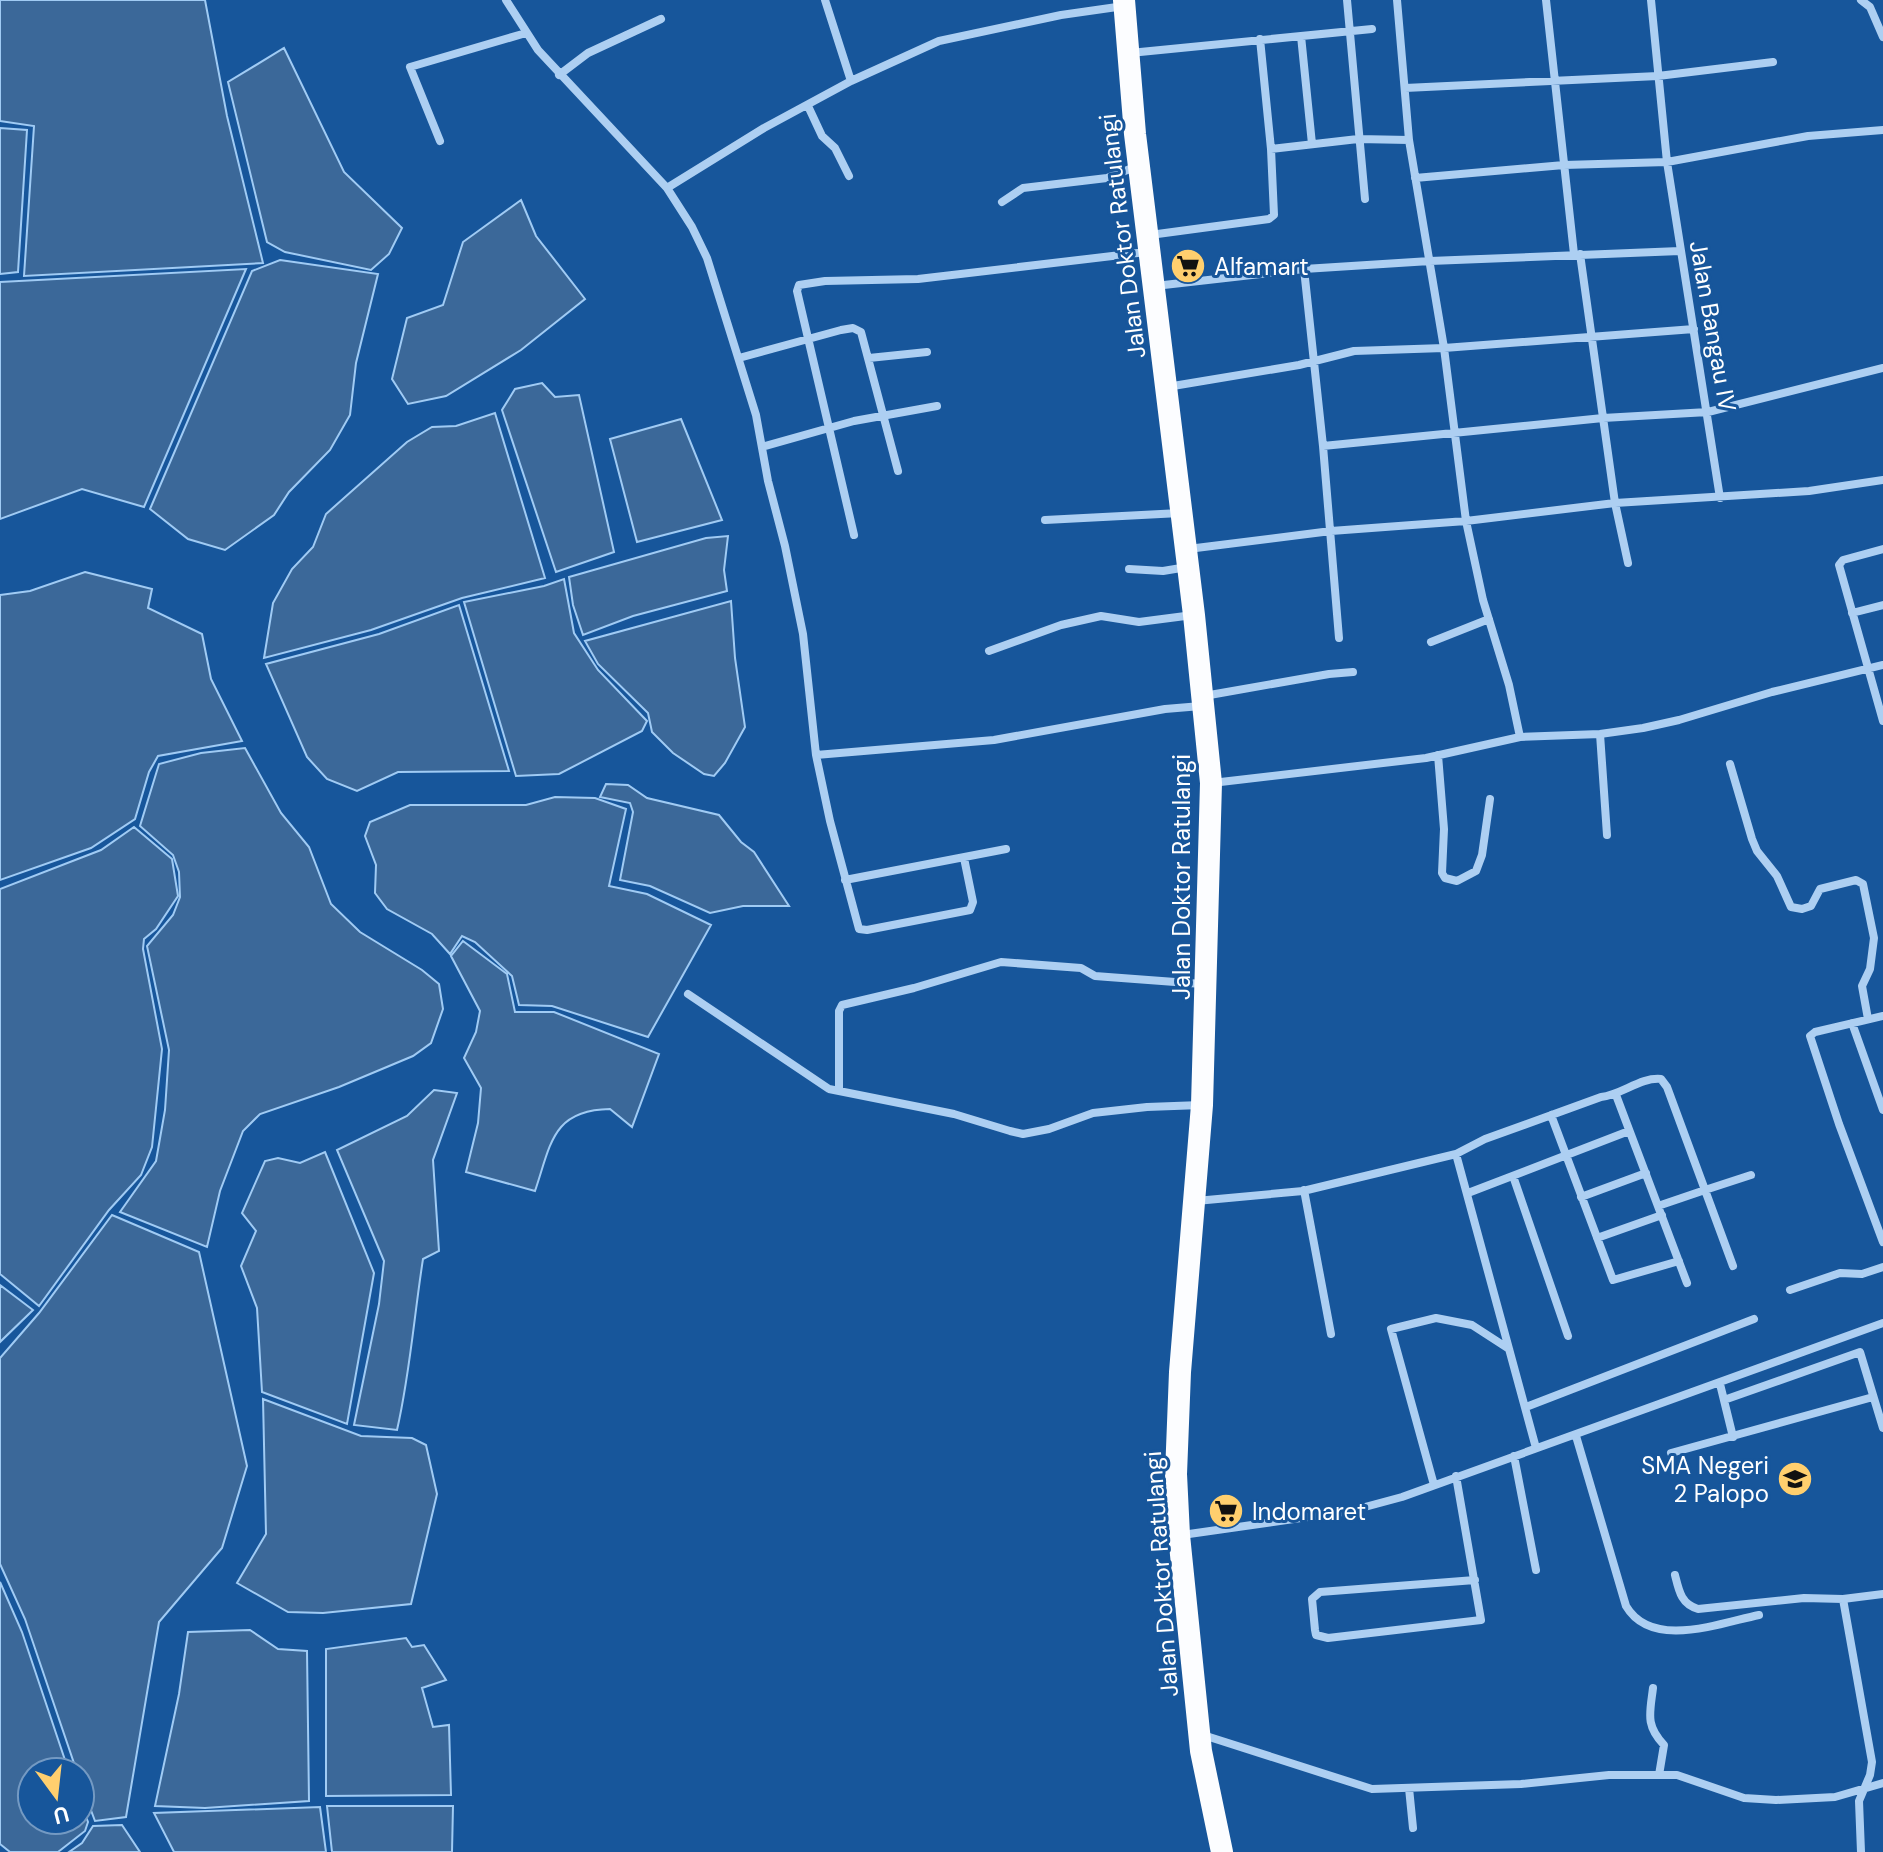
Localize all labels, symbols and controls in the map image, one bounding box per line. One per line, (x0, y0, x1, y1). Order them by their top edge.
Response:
street label: Jalan Doktor Ratulangi (1092, 112, 1152, 360)
street label: Jalan Bangau IV (1683, 238, 1743, 414)
supermarket icon: Alfamart (1169, 247, 1207, 285)
place label: Alfamart (1214, 251, 1309, 282)
street label: Jalan Doktor Ratulangi (1166, 754, 1197, 1000)
street label: Jalan Doktor Ratulangi (1137, 1450, 1185, 1698)
place label: SMA Negeri 2 Palopo (1641, 1450, 1769, 1509)
school or university icon: SMA Negeri 2 Palopo (1776, 1460, 1814, 1498)
supermarket icon: Indomaret (1207, 1492, 1245, 1530)
place label: Indomaret (1252, 1496, 1366, 1527)
north arrow (16, 1756, 96, 1836)
text: U (50, 1799, 72, 1831)

